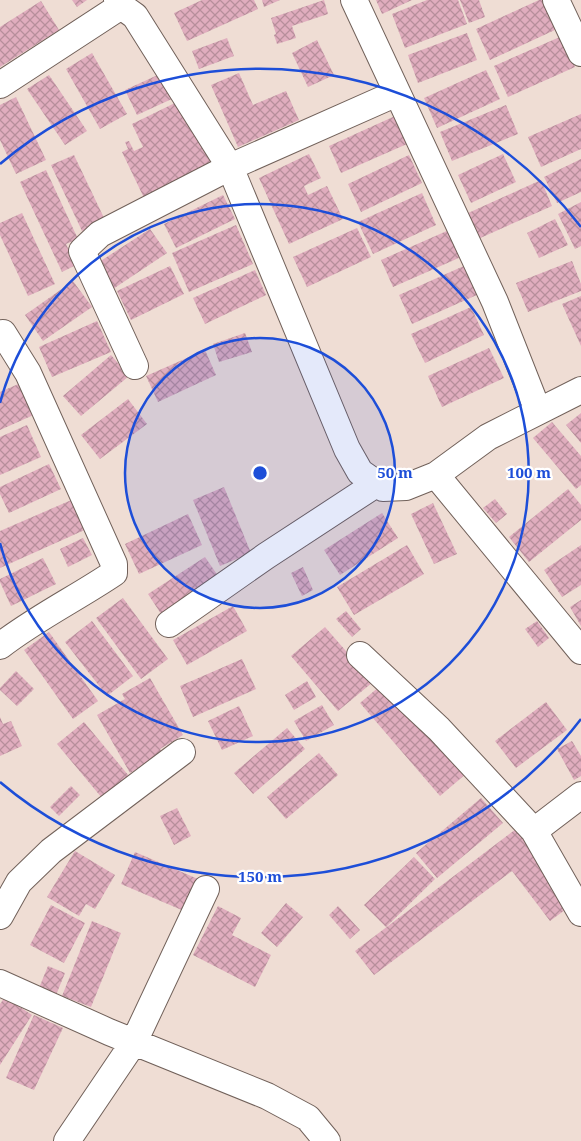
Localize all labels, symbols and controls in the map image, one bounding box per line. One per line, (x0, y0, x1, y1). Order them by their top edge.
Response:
text: 50 m (377, 462, 413, 482)
text: 100 m (507, 462, 551, 482)
centre of rings (251, 464, 269, 482)
text: 150 m (238, 866, 282, 886)

